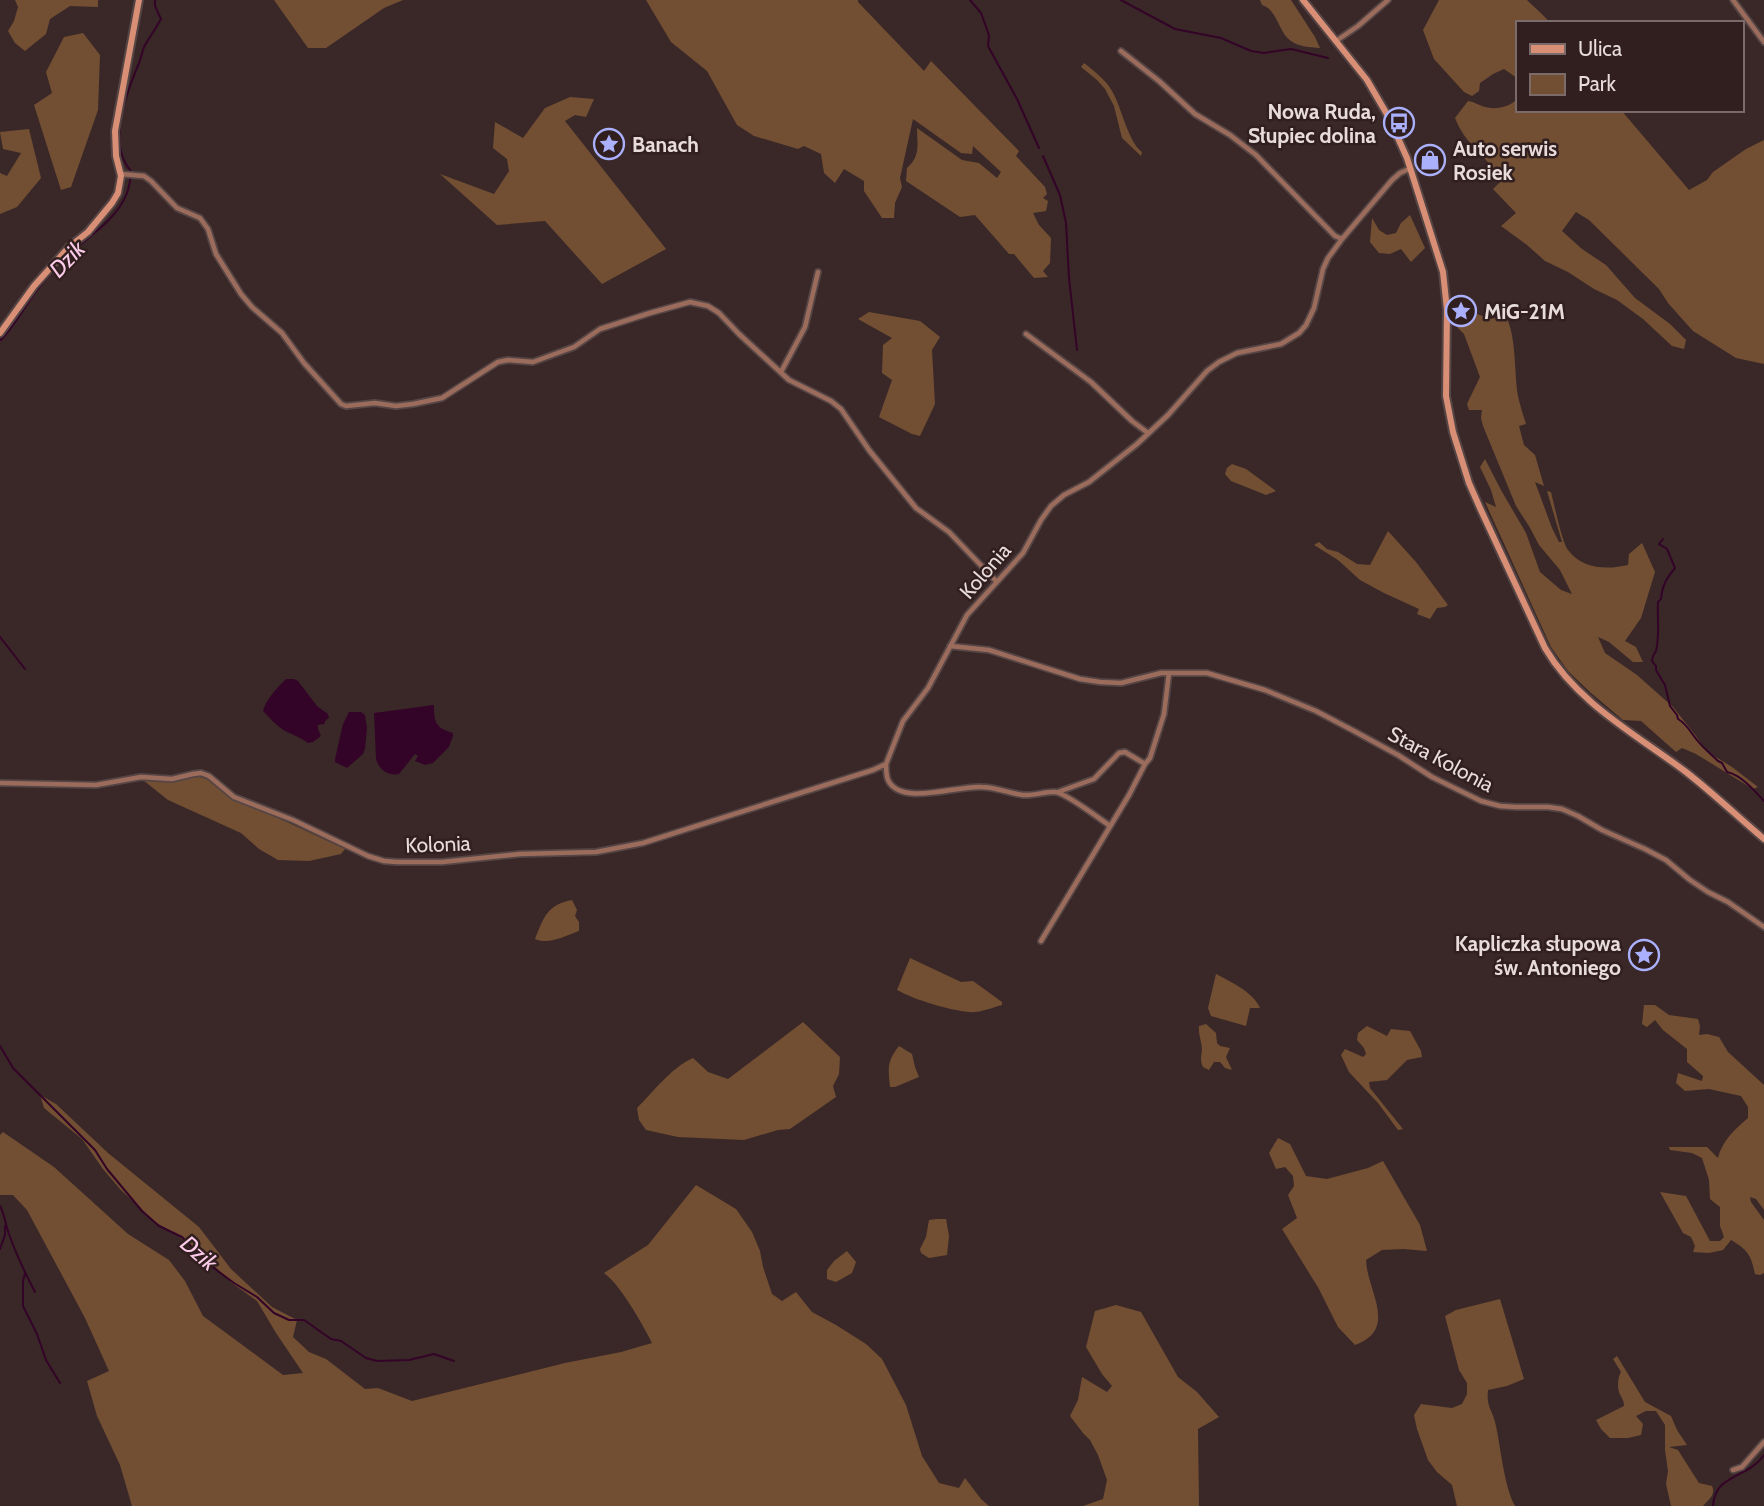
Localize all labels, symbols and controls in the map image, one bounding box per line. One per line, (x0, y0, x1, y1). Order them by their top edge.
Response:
legend (1516, 21, 1743, 112)
text: Ulica (1578, 36, 1622, 61)
text: Park (1578, 71, 1616, 96)
place label: Nowa Ruda, Słupiec dolina (1248, 99, 1377, 148)
bus stop icon: Nowa Ruda, Słupiec dolina (1382, 106, 1416, 140)
place icon: Banach (592, 127, 626, 161)
place label: Banach (632, 132, 699, 157)
place label: Auto serwis Rosiek (1453, 136, 1557, 185)
shop icon: Auto serwis Rosiek (1413, 143, 1447, 177)
water label: Dzik (43, 234, 92, 283)
place icon: MiG-21M (1444, 294, 1478, 328)
place label: MiG-21M (1484, 299, 1565, 324)
street label: Kolonia (954, 538, 1016, 604)
street label: Stara Kolonia (1384, 721, 1498, 797)
street label: Kolonia (405, 830, 471, 858)
place label: Kapliczka słupowa św. Antoniego (1455, 931, 1622, 980)
place icon: Kapliczka słupowa św. Antoniego (1627, 938, 1661, 972)
water label: Dzik (175, 1229, 224, 1277)

